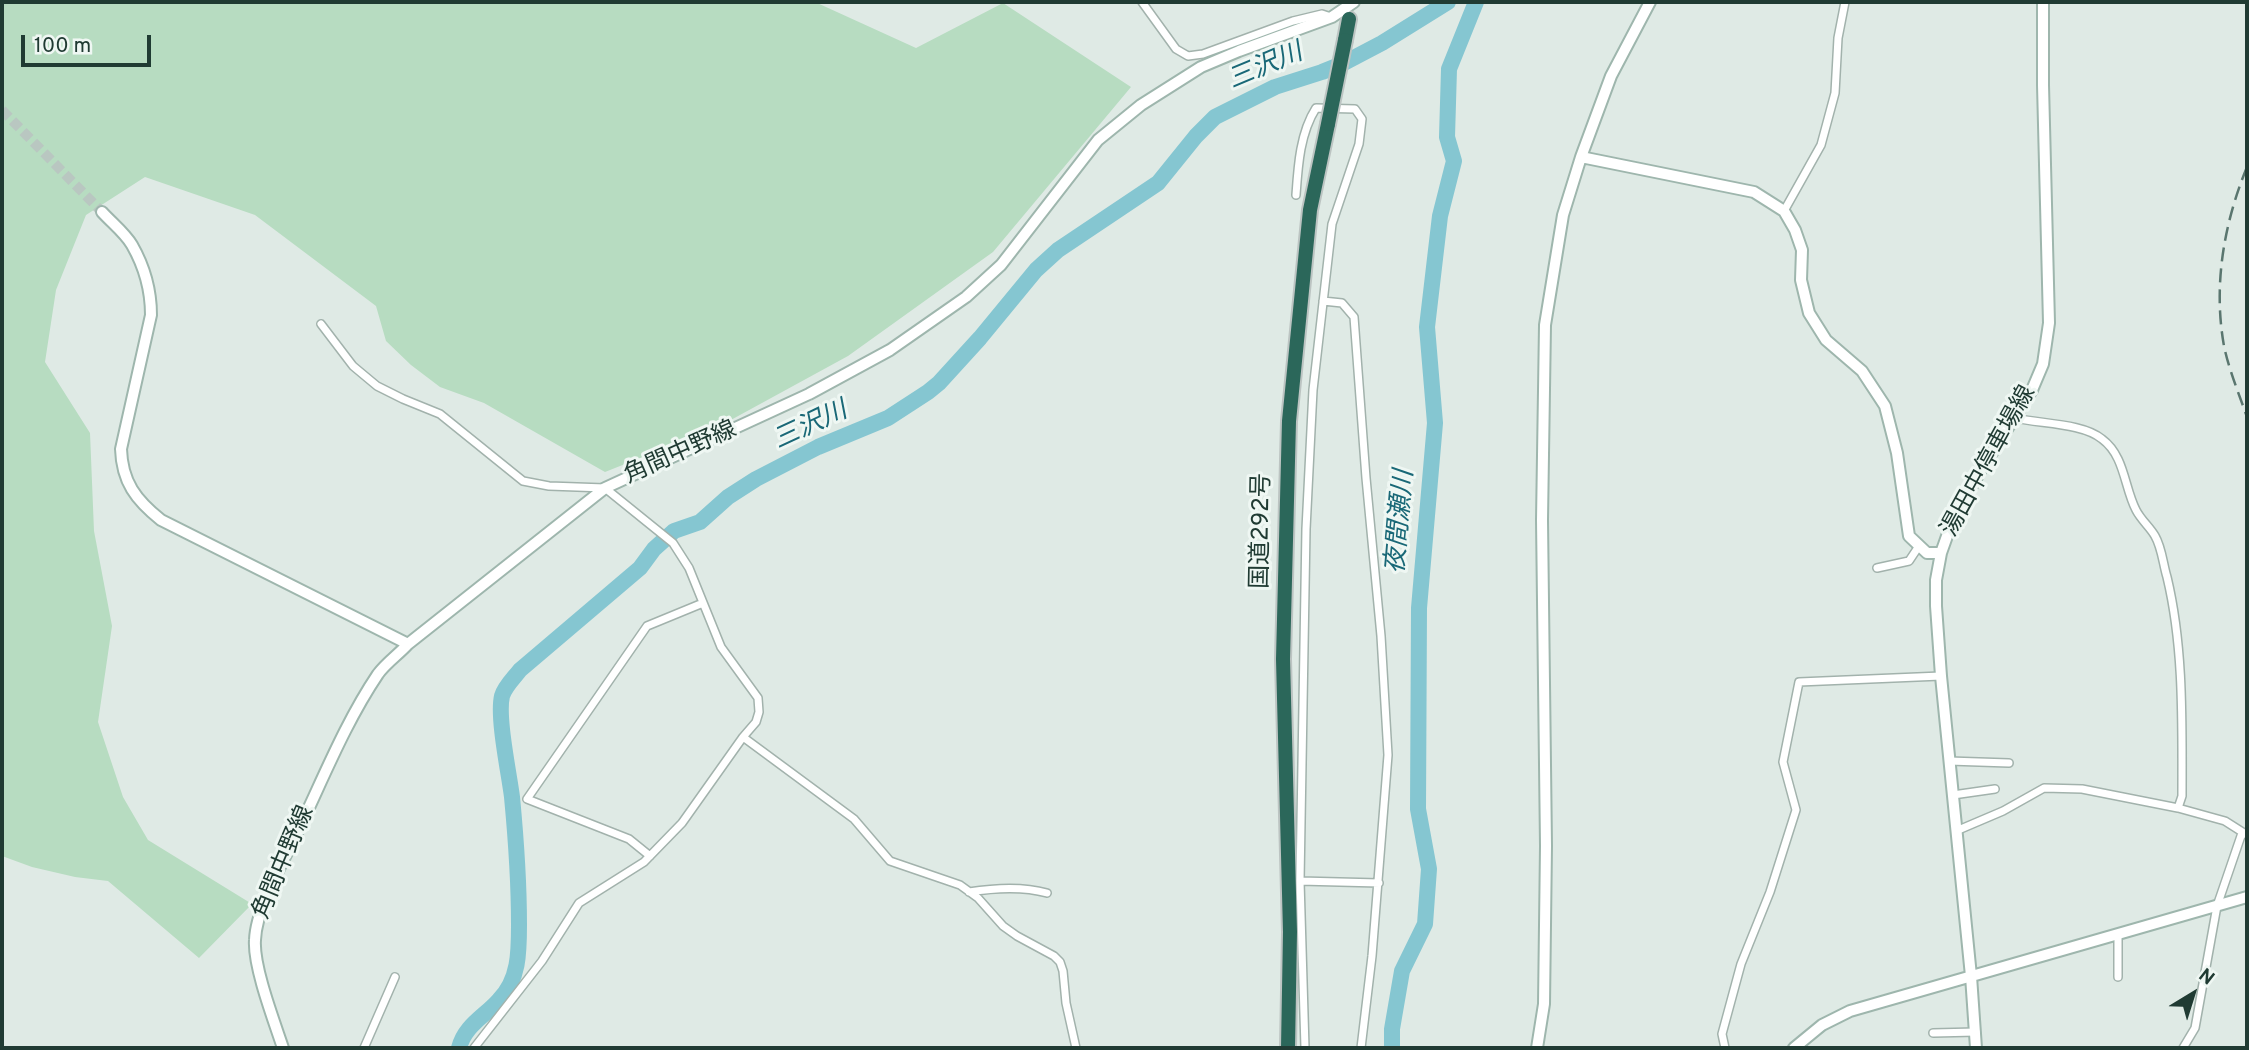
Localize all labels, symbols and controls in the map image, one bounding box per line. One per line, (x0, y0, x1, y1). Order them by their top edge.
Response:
scale bar (24, 21, 154, 65)
text: 100 m (34, 33, 91, 60)
water label: 三沢川 (1224, 38, 1308, 98)
street label: 湯田中停車場線 (1937, 382, 2043, 542)
water label: 三沢川 (769, 396, 853, 458)
street label: 角間中野線 (620, 416, 742, 492)
water label: 夜間瀬川 (1382, 469, 1422, 575)
street label: 国道292号 (1248, 473, 1278, 589)
street label: 角間中野線 (248, 802, 322, 924)
north arrow (2158, 959, 2228, 1029)
text: N (2193, 964, 2219, 991)

